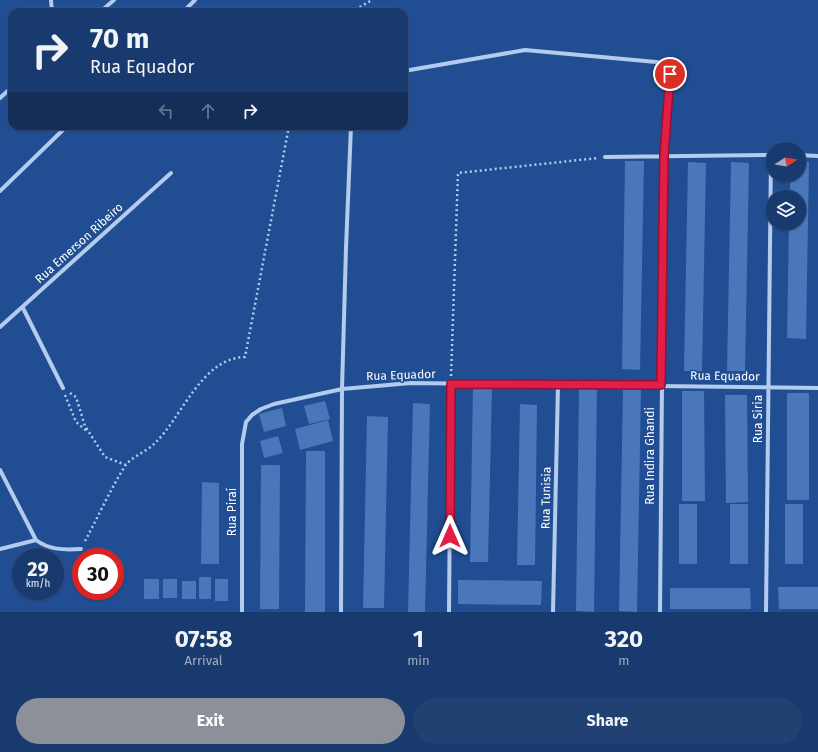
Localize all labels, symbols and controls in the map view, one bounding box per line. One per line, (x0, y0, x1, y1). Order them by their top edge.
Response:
text: 70 m (90, 22, 149, 55)
icon: right (24, 24, 76, 76)
text: Rua Equador (90, 56, 194, 78)
pin (653, 57, 687, 91)
icon: arrive (659, 63, 681, 85)
icon: left (155, 100, 177, 122)
icon: ahead (197, 100, 219, 122)
icon: right (239, 100, 261, 122)
north arrow (766, 142, 806, 182)
map controls (766, 142, 806, 230)
button: layers (766, 190, 806, 230)
street label: Rua Emerson Ribeiro (32, 200, 126, 286)
street label: Rua Equador (366, 367, 436, 383)
street label: Rua Equador (690, 368, 760, 384)
street label: Rua Siria (751, 395, 765, 443)
street label: Rua Indira Ghandi (643, 407, 657, 505)
street label: Rua Tunisia (538, 467, 554, 529)
street label: Rua Piraí (225, 487, 239, 536)
position arrow (429, 515, 471, 557)
speed limit sign: 30 (72, 548, 124, 600)
text: 29 (27, 557, 49, 581)
text: km/h (26, 578, 50, 590)
text: 07:58 (175, 625, 232, 653)
text: 1 (413, 625, 424, 653)
text: 320 (604, 625, 643, 653)
text: Arrival (185, 653, 223, 668)
text: min (407, 653, 430, 668)
text: m (618, 653, 629, 668)
button: Exit (16, 698, 405, 744)
button: Share (413, 698, 802, 744)

